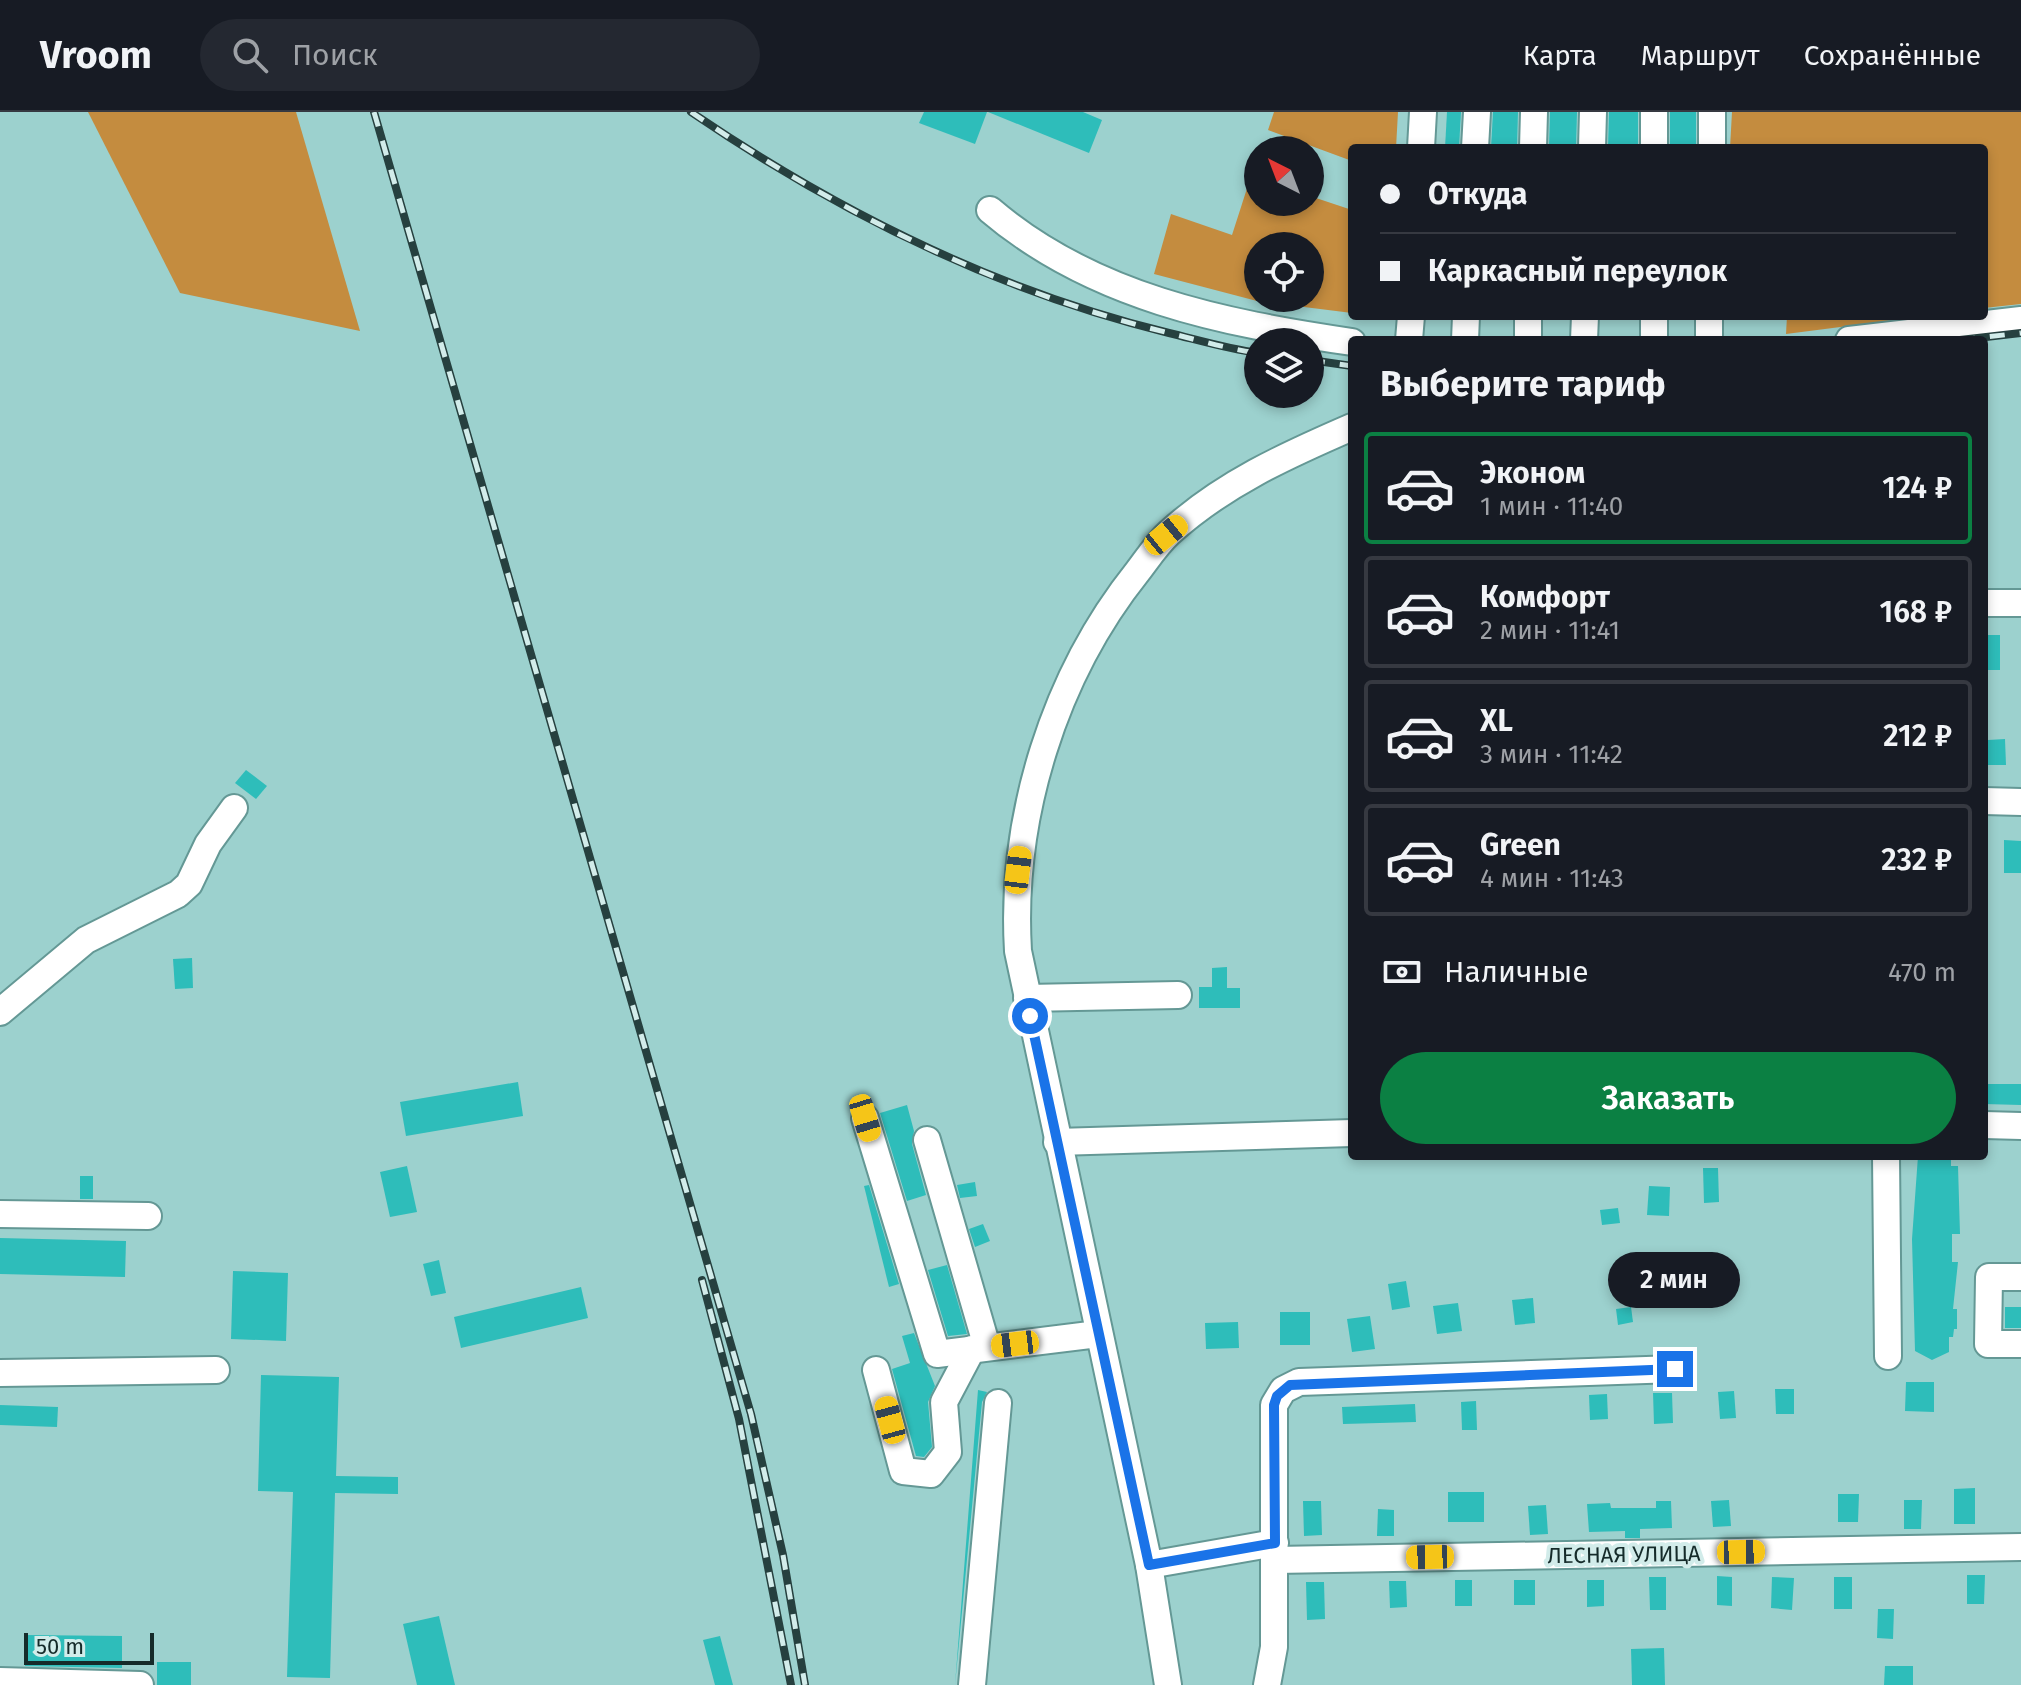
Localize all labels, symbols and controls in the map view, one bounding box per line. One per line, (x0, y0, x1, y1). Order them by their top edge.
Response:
search box (200, 19, 760, 91)
text: Vroom (40, 32, 152, 78)
icon: search (228, 33, 272, 77)
text: Поиск (292, 37, 378, 73)
text: Карта (1523, 39, 1597, 72)
text: Маршрут (1641, 39, 1760, 72)
text: Сохранённые (1804, 39, 1981, 72)
north arrow (1244, 136, 1324, 216)
map controls (1244, 136, 1324, 408)
text: Откуда (1428, 176, 1527, 212)
button: locate (1244, 232, 1324, 312)
text: Каркасный переулок (1428, 253, 1727, 289)
button: layers (1244, 328, 1324, 408)
text: Выберите тариф (1380, 362, 1666, 406)
icon: car (1384, 452, 1456, 524)
text: Эконом (1480, 455, 1585, 491)
text: 124 ₽ (1882, 470, 1952, 506)
text: 1 мин · 11:40 (1480, 491, 1623, 522)
car (1140, 511, 1192, 559)
icon: car (1384, 576, 1456, 648)
text: Комфорт (1480, 579, 1610, 615)
text: 168 ₽ (1879, 594, 1952, 630)
text: 2 мин · 11:41 (1480, 615, 1620, 646)
icon: car (1384, 700, 1456, 772)
text: XL (1480, 703, 1513, 739)
text: 212 ₽ (1883, 718, 1952, 754)
text: 3 мин · 11:42 (1480, 739, 1623, 770)
icon: car (1384, 824, 1456, 896)
text: Green (1480, 827, 1561, 863)
text: 232 ₽ (1881, 842, 1952, 878)
car (1003, 845, 1033, 895)
text: 4 мин · 11:43 (1480, 863, 1624, 894)
icon: cash (1380, 950, 1424, 994)
text: Наличные (1444, 954, 1589, 990)
text: 470 m (1888, 957, 1956, 988)
route start (1012, 998, 1048, 1034)
button: Заказать (1380, 1052, 1956, 1144)
car (847, 1092, 883, 1144)
callout: 2 мин (1609, 1253, 1741, 1309)
text: 2 мин (1640, 1264, 1708, 1295)
car (990, 1329, 1040, 1359)
route end (1657, 1351, 1693, 1387)
car (872, 1394, 908, 1446)
street label: ЛЕСНАЯ УЛИЦА (1547, 1540, 1701, 1569)
car (1717, 1540, 1765, 1564)
car (1406, 1545, 1454, 1569)
scale bar (24, 1629, 154, 1665)
text: 50 m (36, 1633, 84, 1660)

